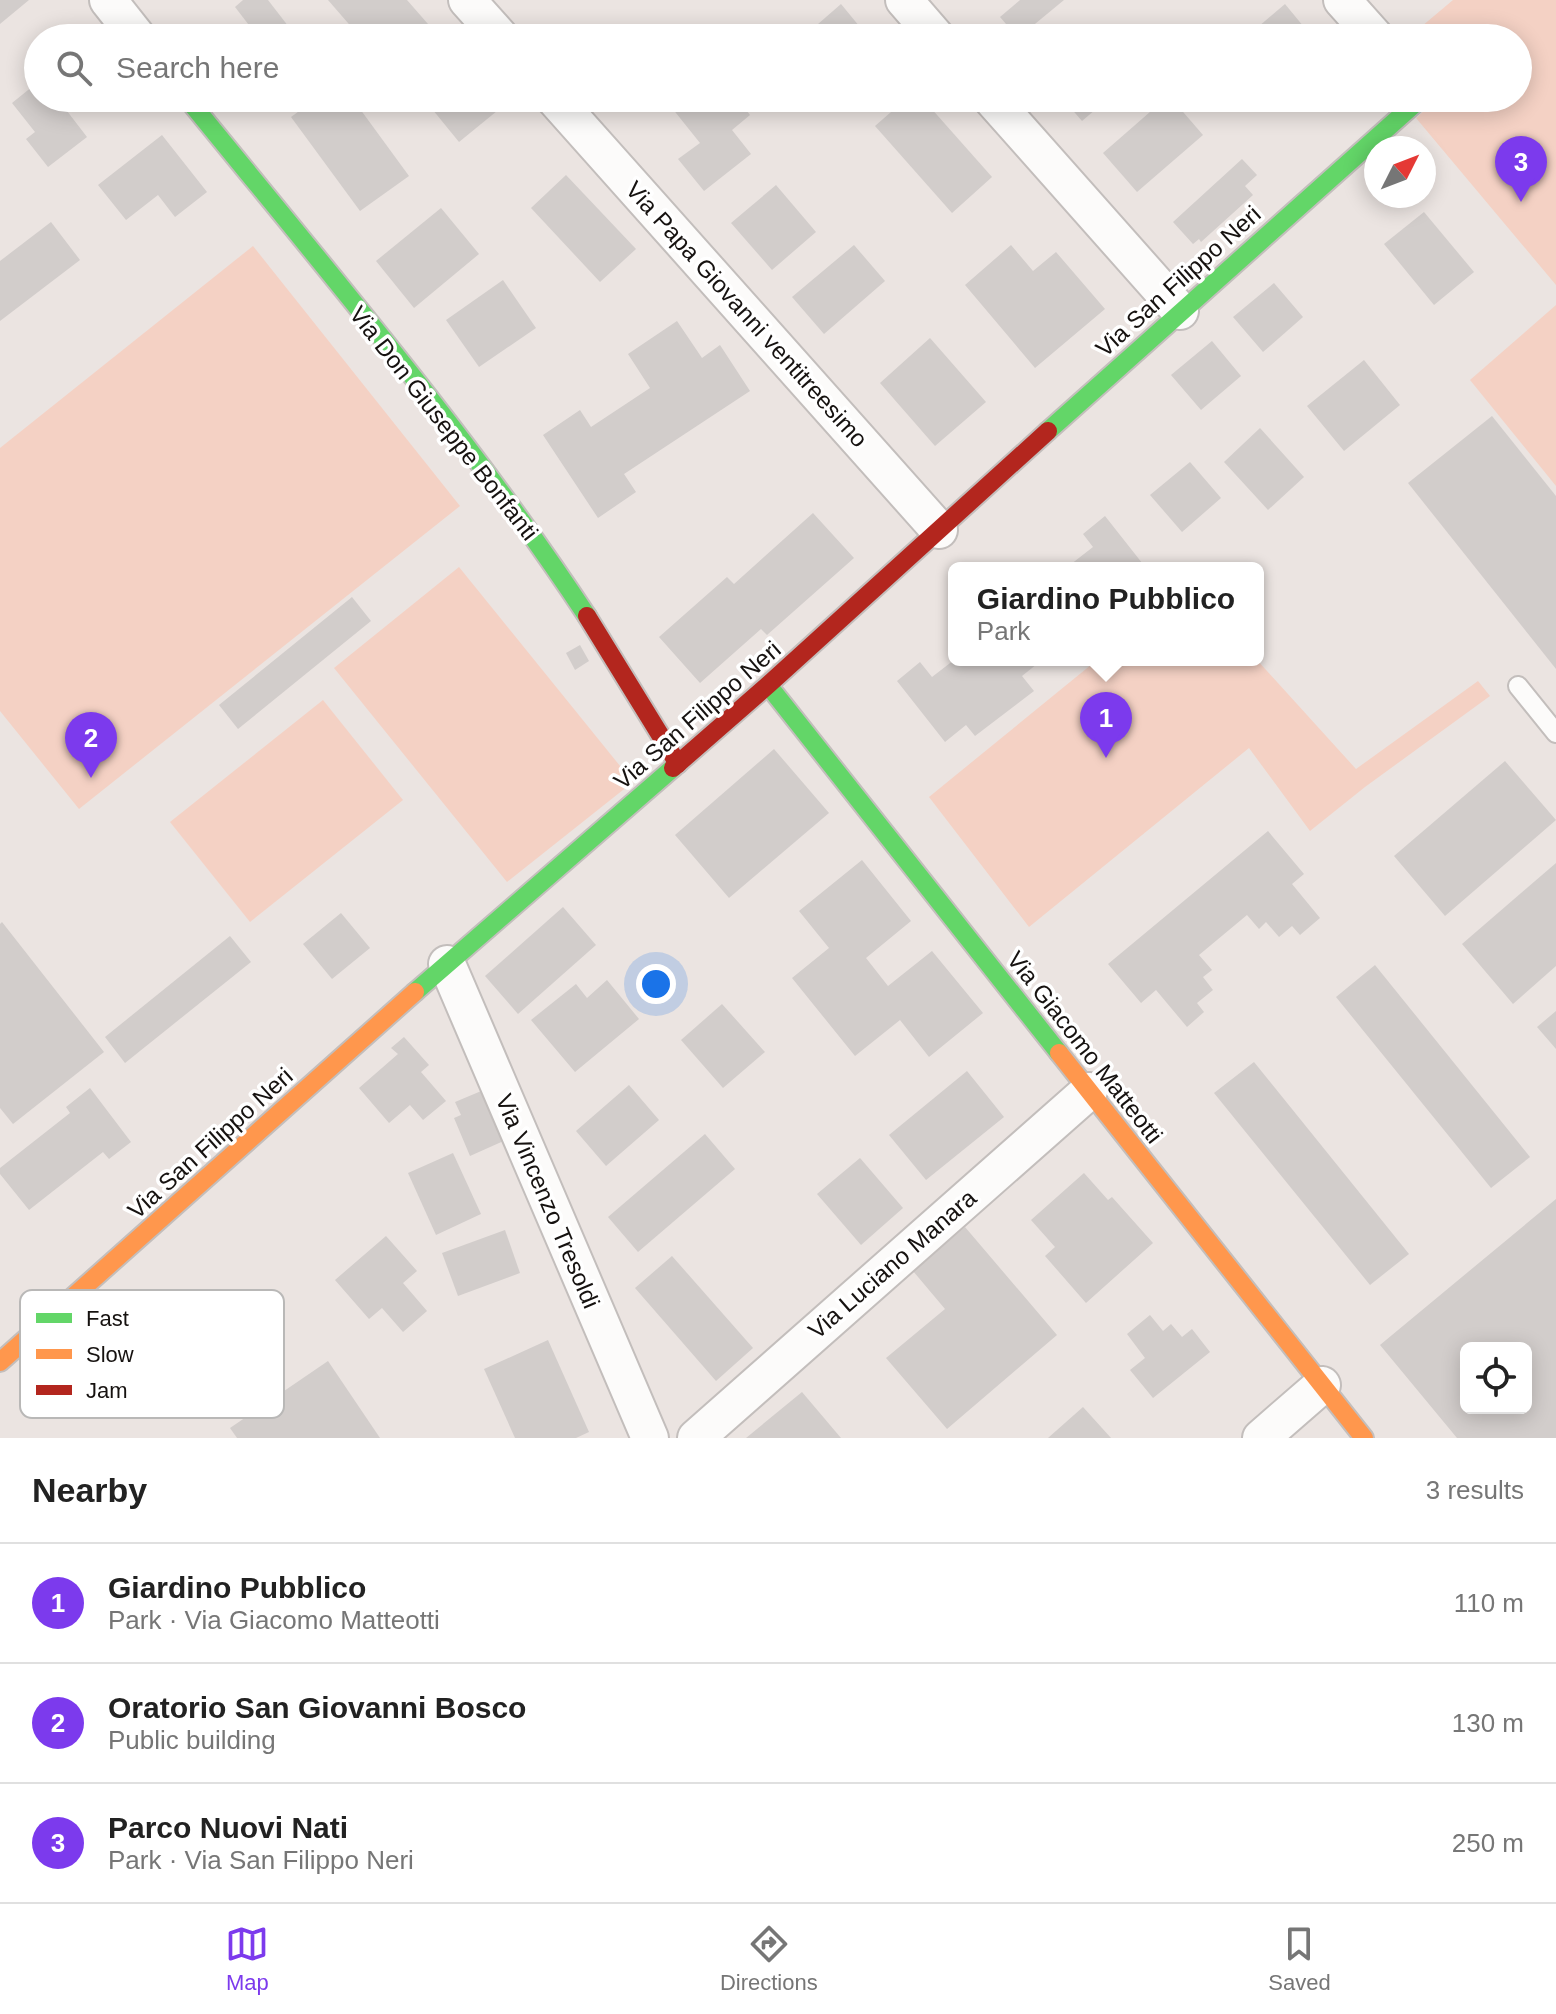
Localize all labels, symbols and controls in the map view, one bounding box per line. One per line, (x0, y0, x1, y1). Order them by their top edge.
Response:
search box (24, 24, 1532, 112)
icon: search (52, 46, 96, 90)
text: Search here (116, 51, 279, 84)
north arrow (1364, 136, 1436, 208)
pin: 3 (1495, 136, 1547, 202)
street label: Via Papa Giovanni ventitreesimo (621, 176, 873, 452)
street label: Via San Filippo Neri (1090, 200, 1266, 362)
street label: Via Don Giuseppe Bonfanti (344, 301, 544, 545)
popup (948, 562, 1264, 666)
text: Giardino Pubblico (977, 582, 1235, 615)
text: Park (977, 616, 1030, 646)
street label: Via San Filippo Neri (608, 635, 786, 795)
pin: 1 (1080, 692, 1132, 758)
pin: 2 (65, 712, 117, 778)
street label: Via Giacomo Matteotti (1002, 946, 1168, 1148)
your location (636, 964, 676, 1004)
street label: Via San Filippo Neri (122, 1062, 298, 1224)
street label: Via Vincenzo Tresoldi (491, 1090, 605, 1312)
street label: Via Luciano Manara (803, 1184, 982, 1344)
legend (20, 1290, 284, 1418)
text: Fast (86, 1306, 129, 1331)
text: Slow (86, 1342, 134, 1367)
map controls (1460, 1342, 1532, 1414)
button: locate (1460, 1342, 1532, 1414)
text: Jam (86, 1378, 128, 1403)
text: Nearby (32, 1471, 147, 1509)
text: 3 results (1426, 1475, 1524, 1505)
text: Giardino Pubblico (108, 1571, 366, 1604)
text: 1 (51, 1588, 65, 1618)
text: 110 m (1454, 1588, 1524, 1618)
text: Park · Via Giacomo Matteotti (108, 1605, 440, 1635)
text: Oratorio San Giovanni Bosco (108, 1691, 526, 1724)
text: 2 (51, 1708, 65, 1738)
text: 130 m (1452, 1708, 1524, 1738)
text: Public building (108, 1725, 276, 1755)
text: Parco Nuovi Nati (108, 1811, 348, 1844)
text: 3 (51, 1828, 65, 1858)
text: 250 m (1452, 1828, 1524, 1858)
text: Park · Via San Filippo Neri (108, 1845, 414, 1875)
tab: Map (225, 1922, 269, 1996)
tab: Directions (720, 1922, 818, 1996)
tab: Saved (1268, 1922, 1331, 1996)

